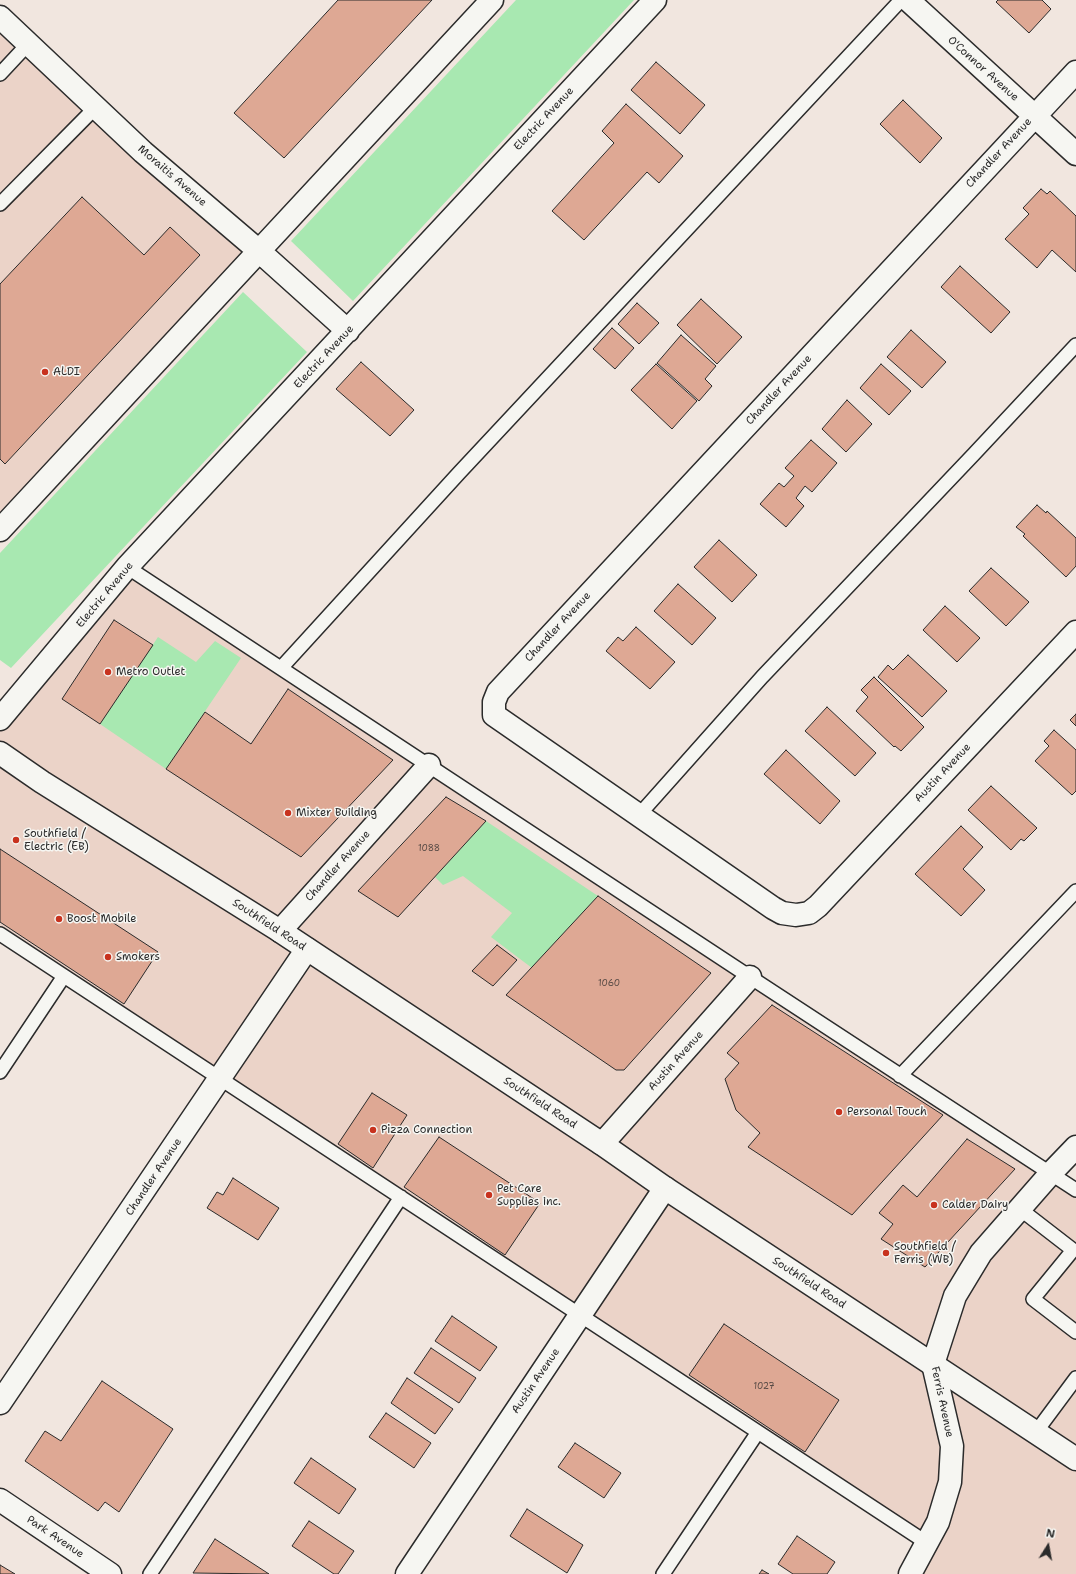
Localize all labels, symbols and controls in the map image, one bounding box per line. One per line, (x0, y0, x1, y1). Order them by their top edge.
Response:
street label: O'Connor Avenue (945, 34, 1021, 104)
street label: Electric Avenue (511, 85, 577, 153)
street label: Chandler Avenue (963, 115, 1035, 191)
street label: Moraitis Avenue (135, 143, 209, 209)
street label: Electric Avenue (291, 323, 357, 391)
street label: Chandler Avenue (743, 352, 815, 428)
place label: ALDI (53, 365, 80, 379)
marker: ALDI (40, 367, 50, 377)
street label: Electric Avenue (74, 559, 136, 631)
street label: Chandler Avenue (522, 589, 594, 665)
place label: Metro Outlet (116, 665, 185, 679)
marker: Metro Outlet (103, 667, 113, 677)
street label: Austin Avenue (912, 741, 974, 805)
place label: Mixter Building (296, 806, 377, 820)
marker: Mixter Building (283, 808, 293, 818)
place label: Southfield / Electric (EB) (24, 827, 89, 853)
street label: Chandler Avenue (303, 828, 373, 904)
marker: Southfield / Electric (EB) (11, 835, 21, 845)
house number: 1088 (418, 844, 440, 854)
street label: Southfield Road (230, 896, 308, 954)
place label: Boost Mobile (67, 912, 136, 926)
marker: Boost Mobile (54, 914, 64, 924)
place label: Smokers (116, 950, 160, 964)
marker: Smokers (103, 952, 113, 962)
house number: 1060 (598, 979, 620, 989)
street label: Austin Avenue (646, 1028, 706, 1094)
street label: Southfield Road (501, 1074, 579, 1132)
place label: Personal Touch (847, 1105, 927, 1119)
marker: Personal Touch (834, 1107, 844, 1117)
place label: Pizza Connection (381, 1123, 472, 1137)
marker: Pizza Connection (368, 1125, 378, 1135)
street label: Chandler Avenue (123, 1136, 185, 1218)
place label: Pet Care Supplies inc. (497, 1182, 561, 1208)
marker: Pet Care Supplies inc. (484, 1190, 494, 1200)
place label: Calder Dairy (942, 1198, 1008, 1212)
marker: Calder Dairy (929, 1200, 939, 1210)
place label: Southfield / Ferris (WB) (894, 1240, 955, 1266)
marker: Southfield / Ferris (WB) (881, 1248, 891, 1258)
street label: Southfield Road (770, 1254, 848, 1312)
street label: Austin Avenue (509, 1346, 563, 1416)
street label: Ferris Avenue (928, 1365, 956, 1439)
house number: 1027 (753, 1382, 775, 1392)
street label: Park Avenue (24, 1513, 86, 1561)
north arrow (1028, 1526, 1068, 1566)
text: N (1045, 1526, 1056, 1542)

